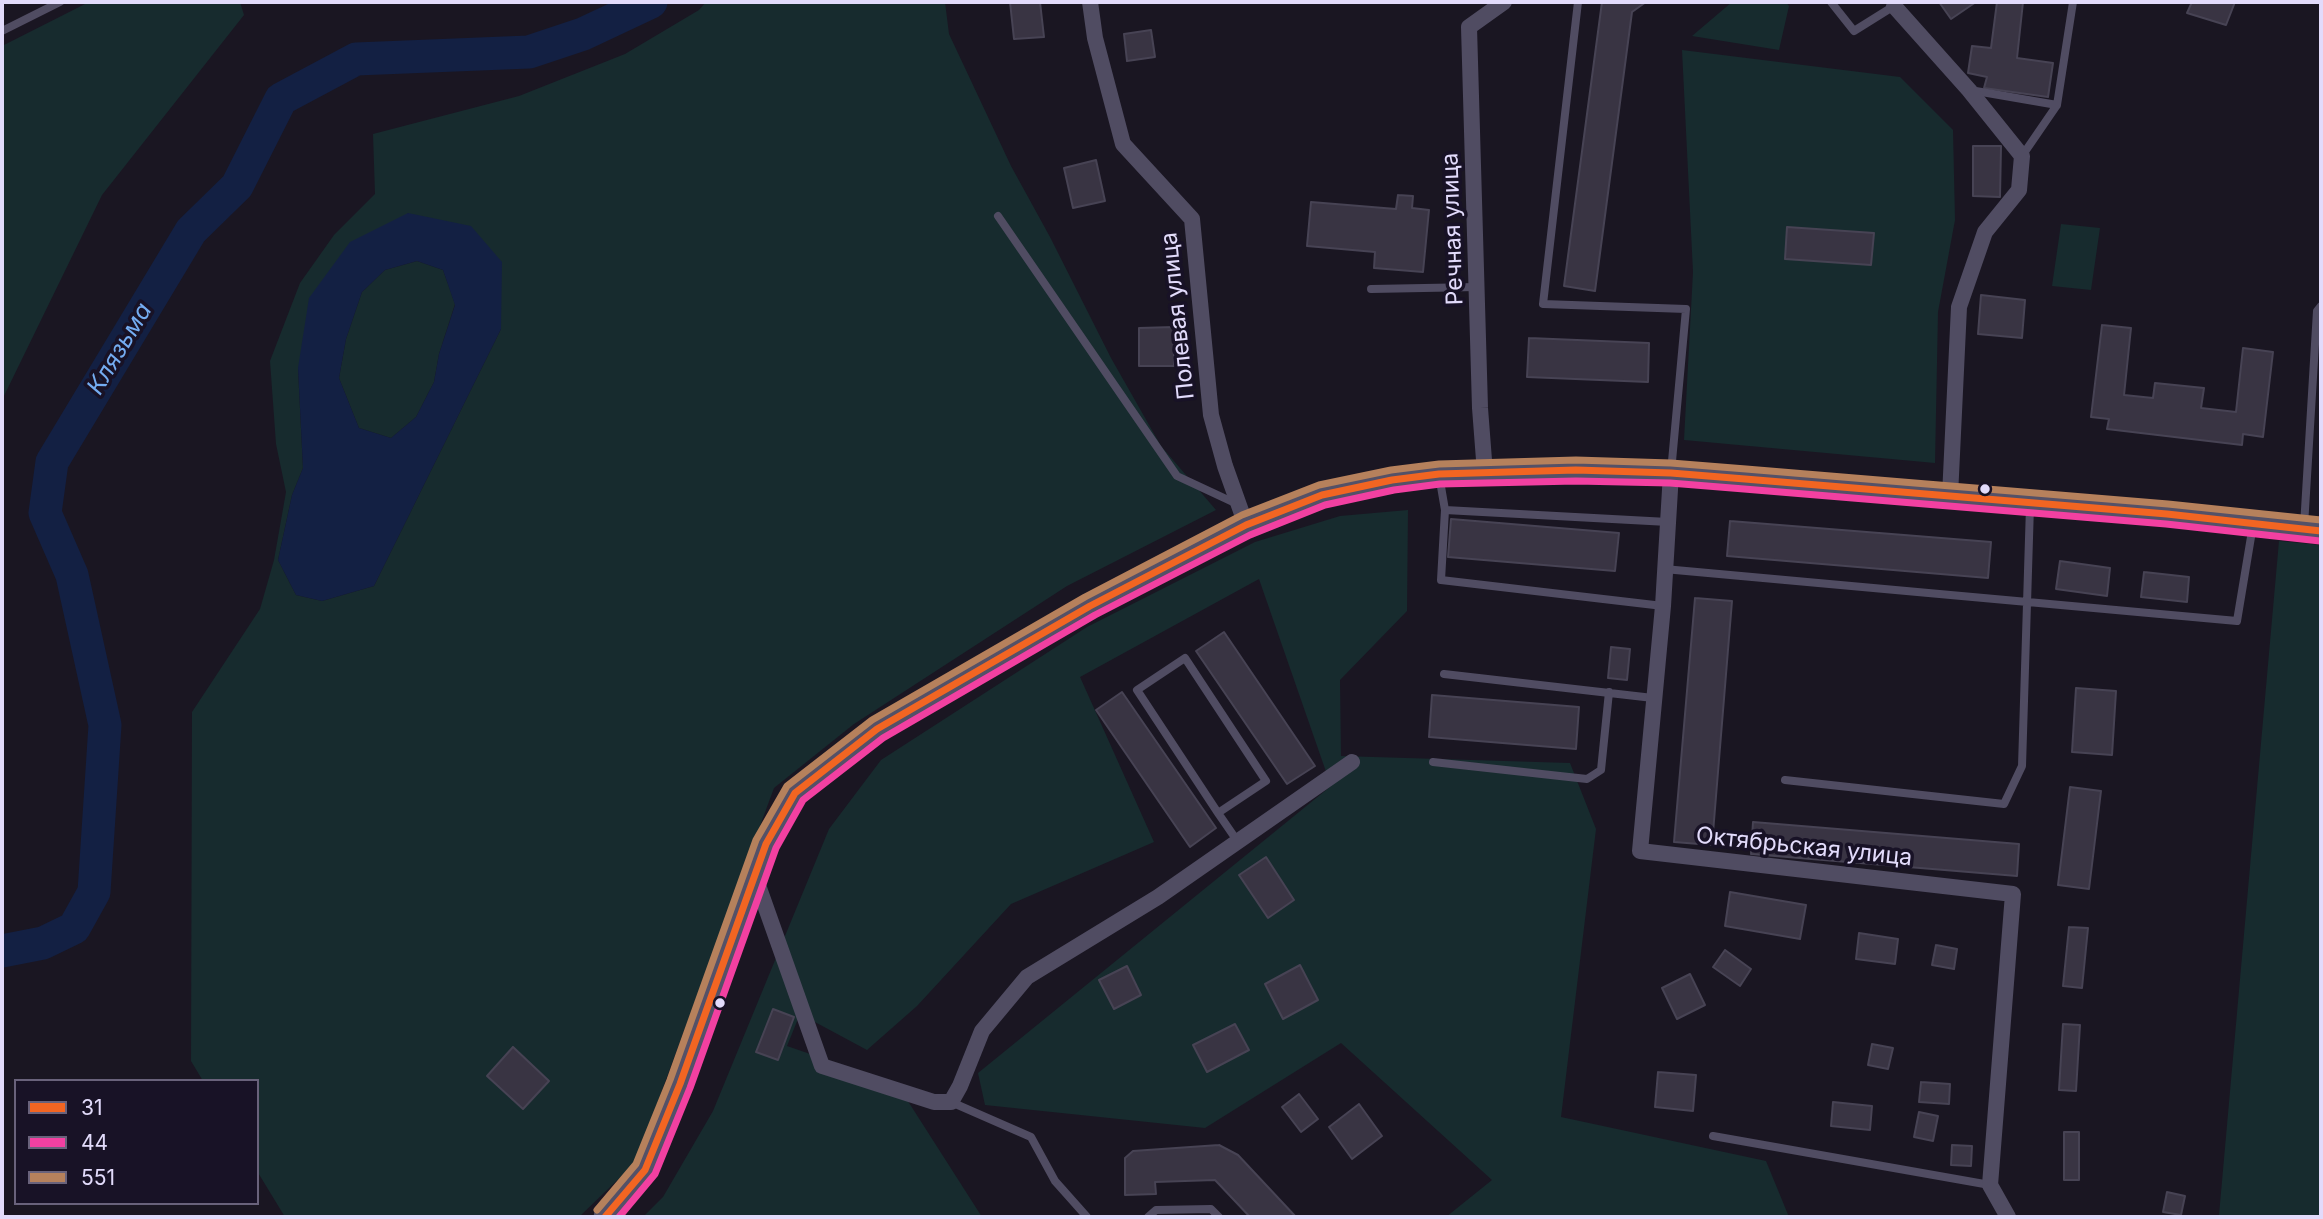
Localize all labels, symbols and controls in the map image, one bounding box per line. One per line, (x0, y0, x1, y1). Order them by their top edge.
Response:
street label: Речная улица (1437, 152, 1469, 306)
street label: Полевая улица (1155, 231, 1201, 401)
water label: Клязьма (81, 298, 159, 400)
unlabelled marker (1978, 482, 1992, 496)
street label: Октябрьская улица (1695, 822, 1913, 872)
unlabelled marker (713, 996, 727, 1010)
legend (14, 1079, 259, 1205)
text: 31 (81, 1095, 103, 1120)
text: 44 (81, 1130, 108, 1155)
text: 551 (81, 1165, 115, 1190)

